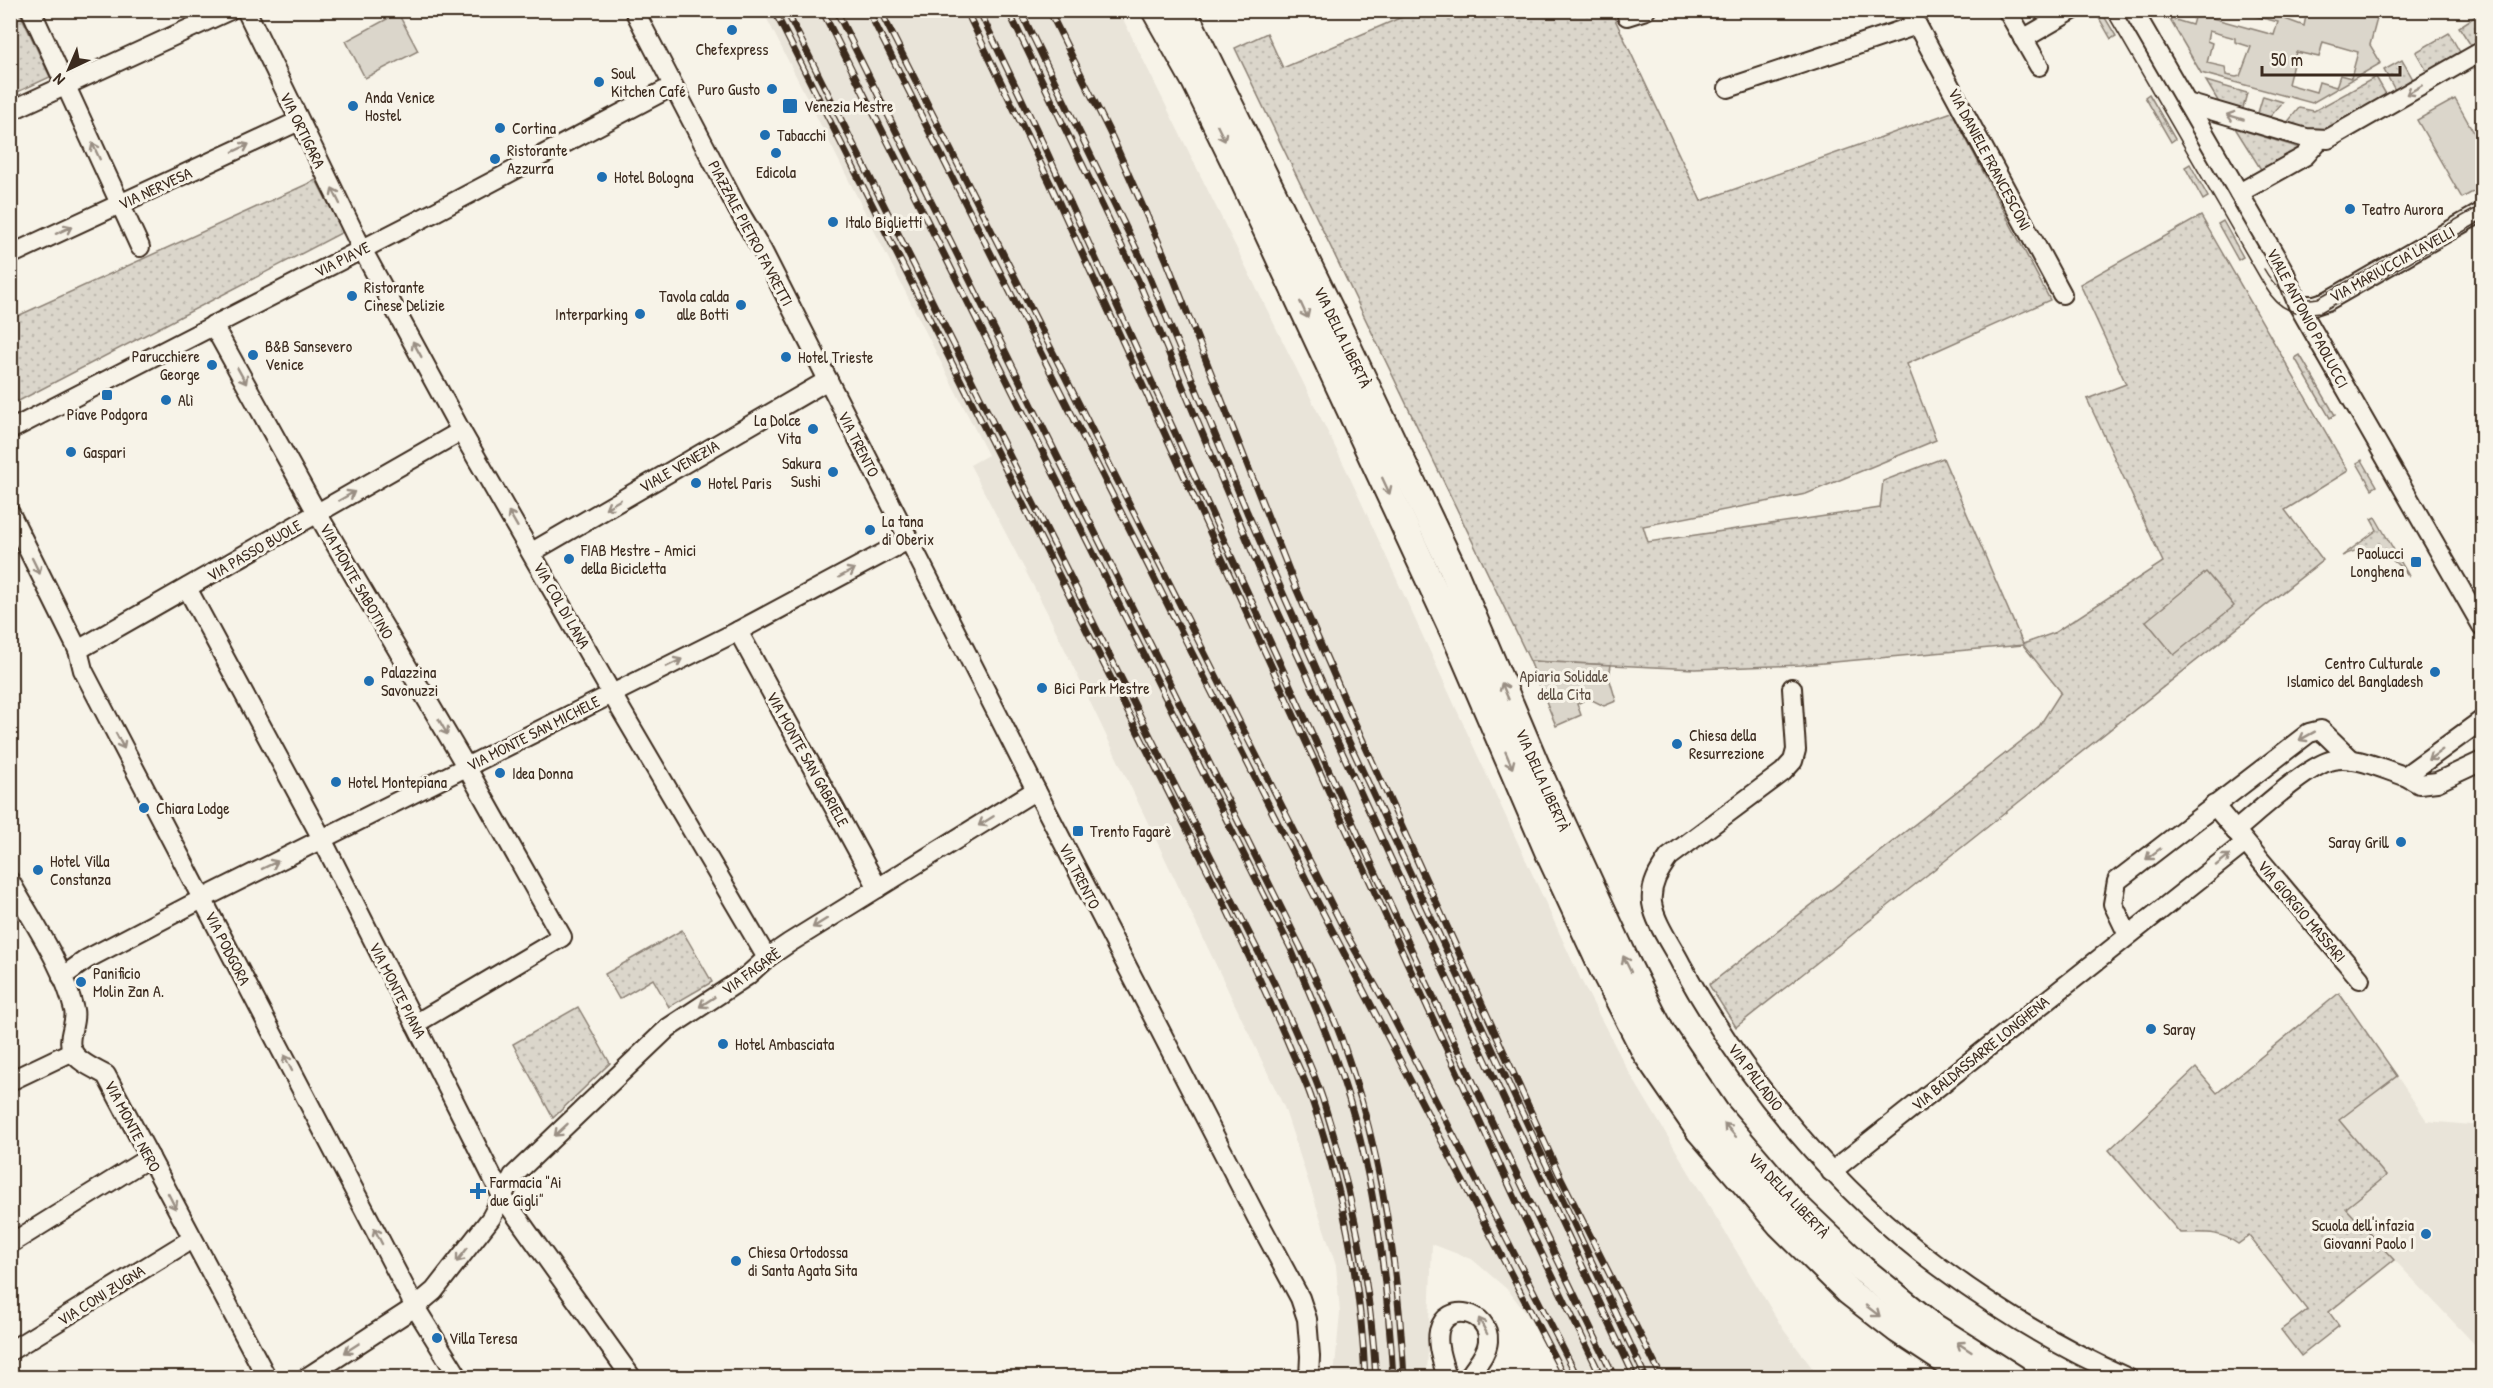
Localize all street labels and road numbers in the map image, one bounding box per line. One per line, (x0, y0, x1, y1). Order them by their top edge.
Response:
street label: VIA DANIELE FRANCESCONI (1943, 84, 2037, 234)
street label: VIA ORTIGARA (275, 88, 331, 172)
street label: PIAZZALE PIETRO FAVRETTI (703, 156, 799, 310)
street label: VIA NERVESA (115, 161, 195, 215)
street label: VIA MARIUCCIA LAVELLI (2326, 221, 2458, 307)
street label: VIA PIAVE (310, 236, 374, 282)
street label: VIALE ANTONIO PAOLUCCI (2262, 244, 2354, 392)
street label: VIA DELLA LIBERTÀ (1309, 283, 1377, 391)
street label: VIA TRENTO (833, 407, 885, 481)
street label: VIALE VENEZIA (635, 434, 723, 498)
street label: VIA PASSO BUOLE (203, 514, 305, 586)
street label: VIA MONTE SABOTINO (315, 519, 399, 643)
street label: VIA COL DI LANA (528, 558, 596, 653)
street label: VIA MONTE SAN GABRIELE (762, 687, 854, 831)
street label: VIA MONTE SAN MICHELE (463, 690, 603, 776)
street label: VIA DELLA LIBERTÀ (1511, 725, 1575, 835)
street label: VIA TRENTO (1054, 839, 1106, 913)
street label: VIA GIORGIO MASSARI (2253, 855, 2351, 967)
street label: VIA PODGORA (200, 907, 256, 989)
street label: VIA MONTE PIANA (364, 938, 432, 1042)
street label: VIA FAGARÈ (717, 942, 785, 1000)
street label: VIA BALDASSARRE LONGHENA (1907, 990, 2054, 1115)
street label: VIA PALLADIO (1723, 1039, 1789, 1116)
street label: VIA MONTE NERO (100, 1076, 167, 1176)
street label: VIA DELLA LIBERTÀ (1744, 1147, 1835, 1243)
street label: VIA CONI ZUGNA (53, 1259, 149, 1331)

